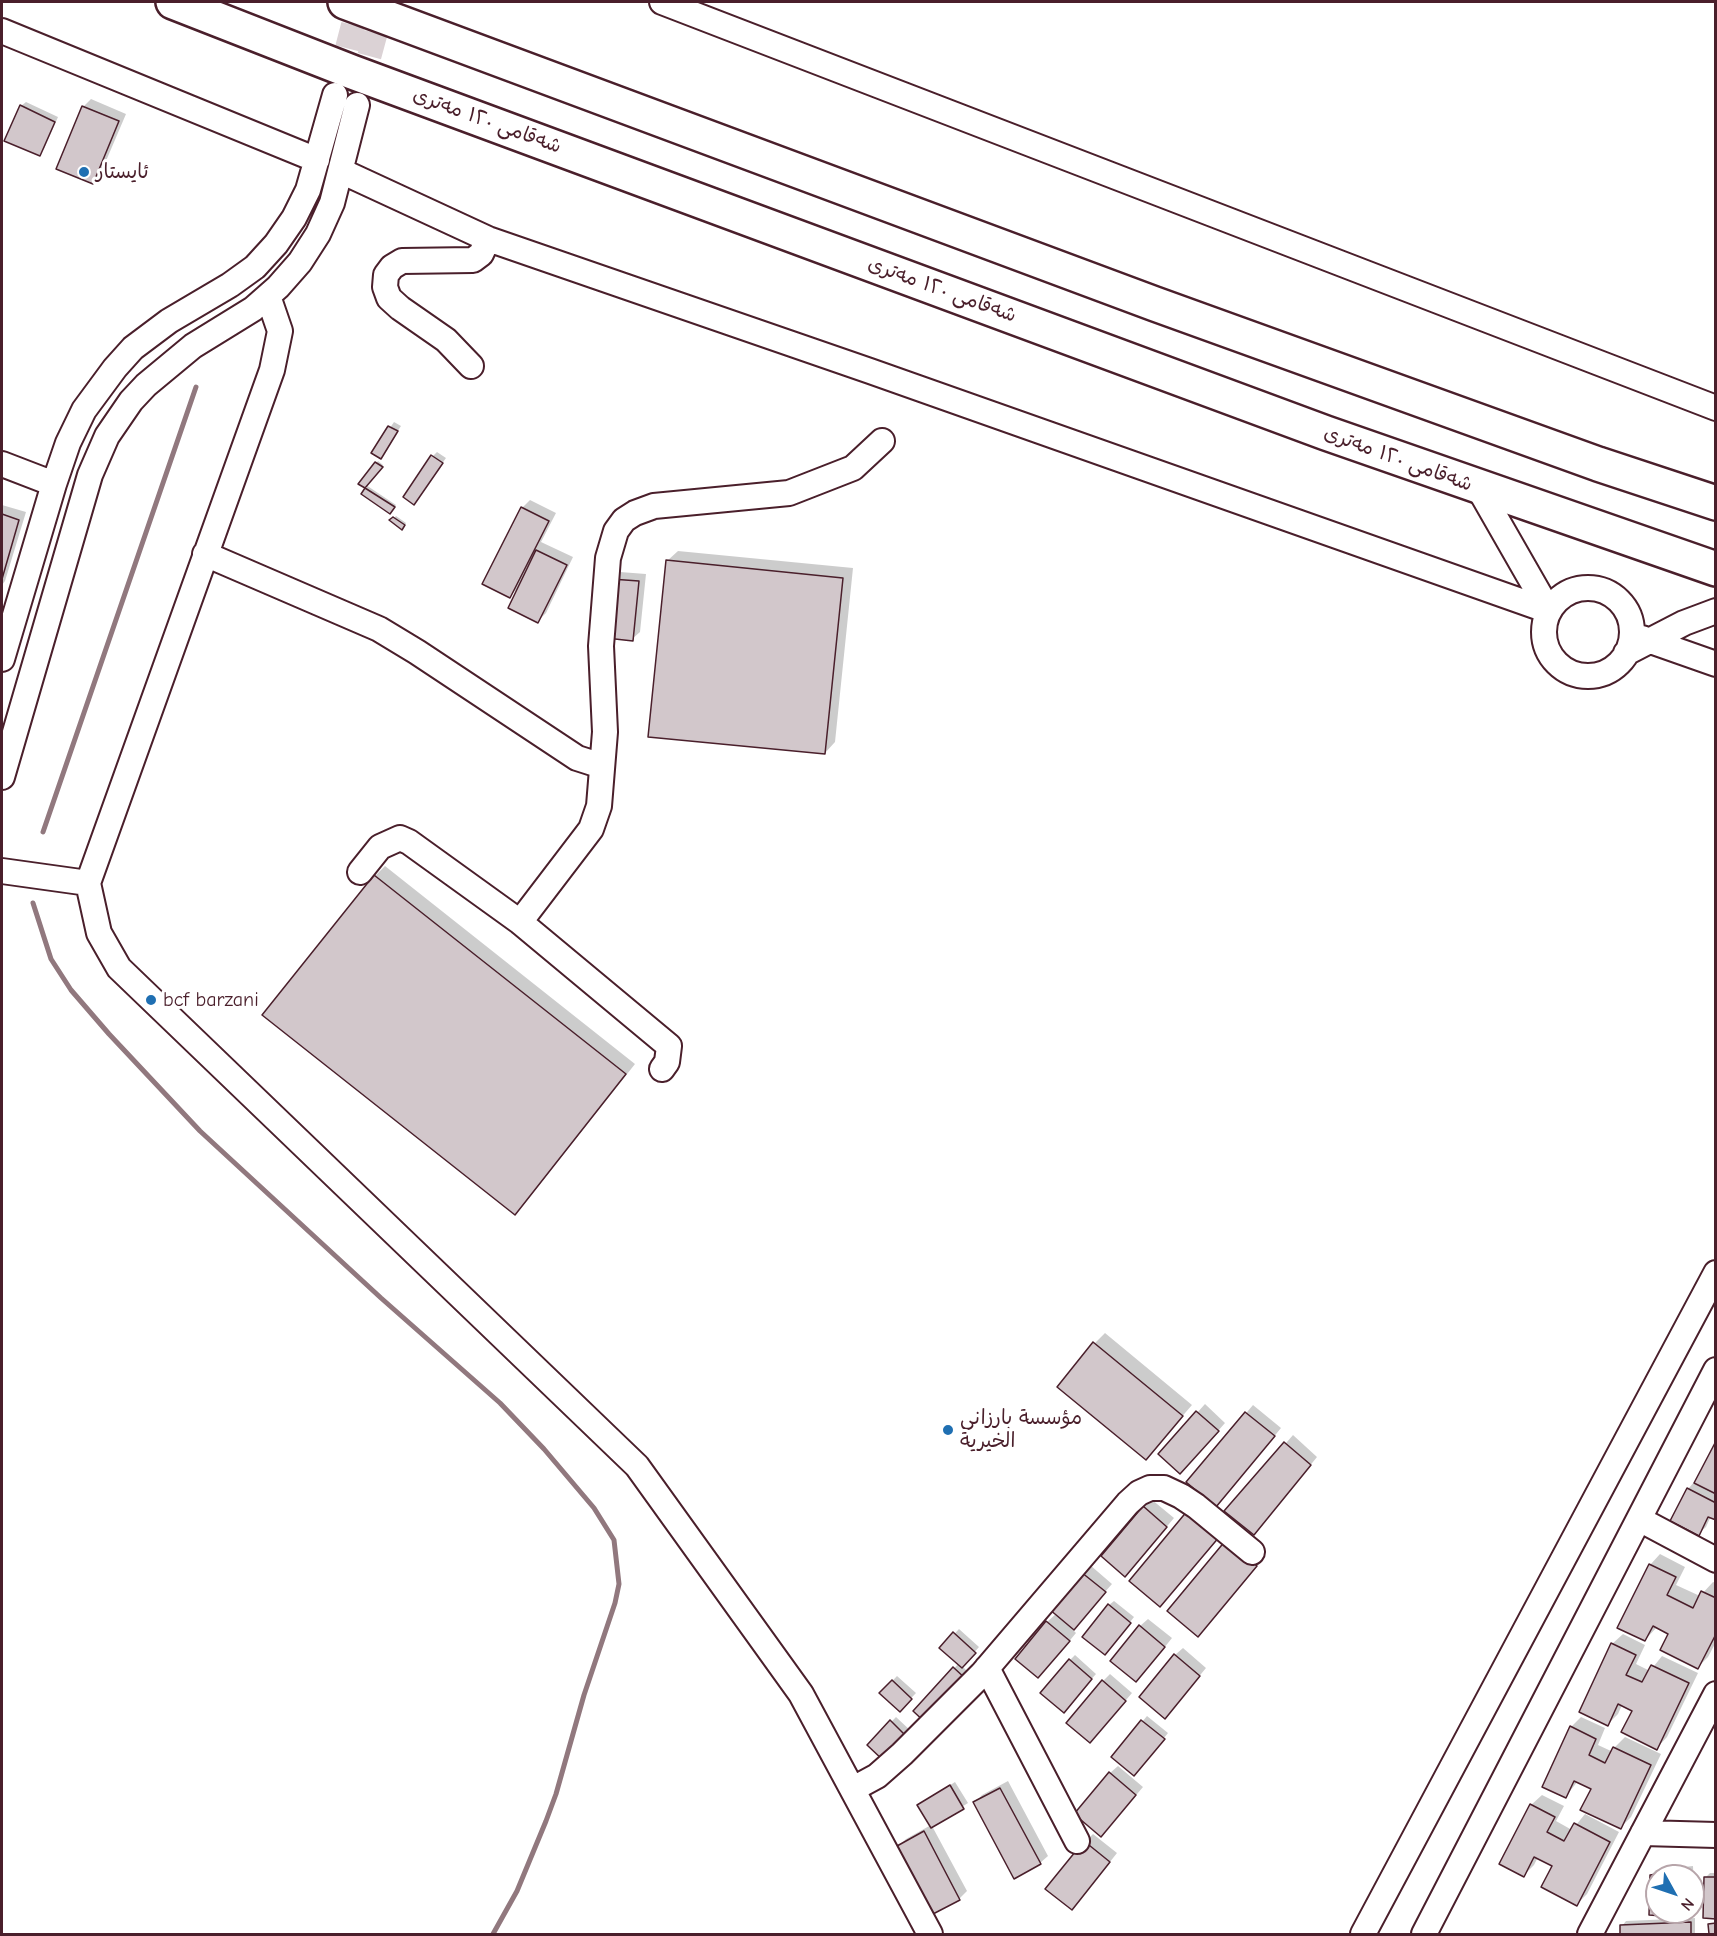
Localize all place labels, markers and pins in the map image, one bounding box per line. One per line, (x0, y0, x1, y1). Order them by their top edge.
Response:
place label: ئایستار (96, 160, 149, 184)
marker: ئایستار (77, 165, 91, 179)
place label: bcf barzani (163, 988, 259, 1012)
marker: bcf barzani (144, 993, 158, 1007)
place label: مؤسسة بارزانی الخیریة (960, 1406, 1082, 1453)
marker: مؤسسة بارزانی الخیریة (941, 1423, 955, 1437)

